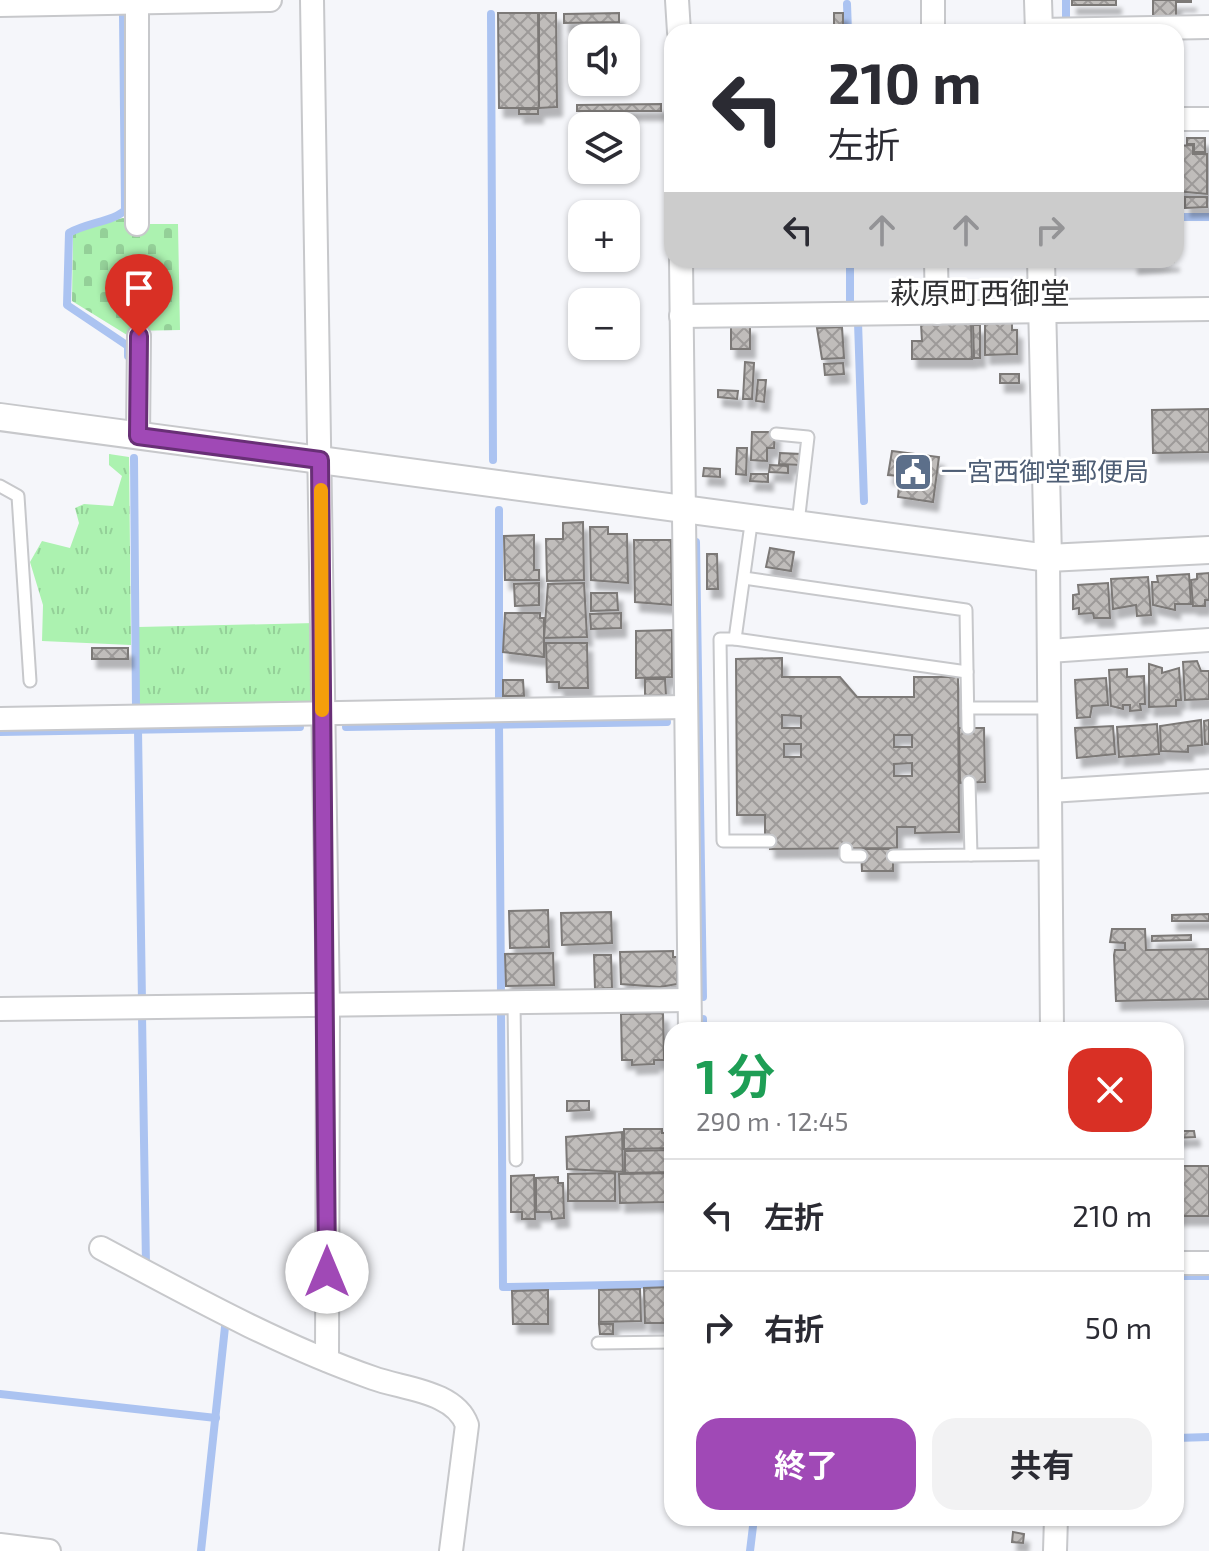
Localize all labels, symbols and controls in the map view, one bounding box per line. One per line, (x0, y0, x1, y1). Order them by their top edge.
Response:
map controls (568, 24, 640, 360)
button: sound (568, 24, 640, 96)
text: 210 m (828, 48, 982, 115)
icon: left (696, 56, 800, 160)
button: layers (568, 112, 640, 184)
text: 左折 (828, 122, 900, 165)
button: + (568, 200, 640, 272)
icon: left (776, 208, 820, 252)
icon: ahead (860, 208, 904, 252)
icon: ahead (944, 208, 988, 252)
icon: right (1028, 208, 1072, 252)
pin (105, 254, 173, 336)
icon: arrive (117, 266, 161, 310)
district label: 萩原町西御堂 (890, 274, 1070, 310)
button: − (568, 288, 640, 360)
public building icon: 一宮西御堂郵便局 (892, 451, 934, 493)
place label: 一宮西御堂郵便局 (941, 455, 1149, 486)
text: 1 分 (696, 1046, 775, 1104)
button: close (1068, 1048, 1152, 1132)
text: 290 m · 12:45 (696, 1105, 849, 1136)
icon: left (696, 1193, 740, 1237)
text: 210 m (1072, 1197, 1152, 1233)
text: 左折 (764, 1198, 824, 1234)
position arrow (285, 1230, 369, 1314)
icon: right (696, 1305, 740, 1349)
text: 50 m (1085, 1309, 1152, 1345)
text: 右折 (764, 1310, 824, 1346)
button: 終了 (696, 1418, 916, 1510)
button: 共有 (932, 1418, 1152, 1510)

